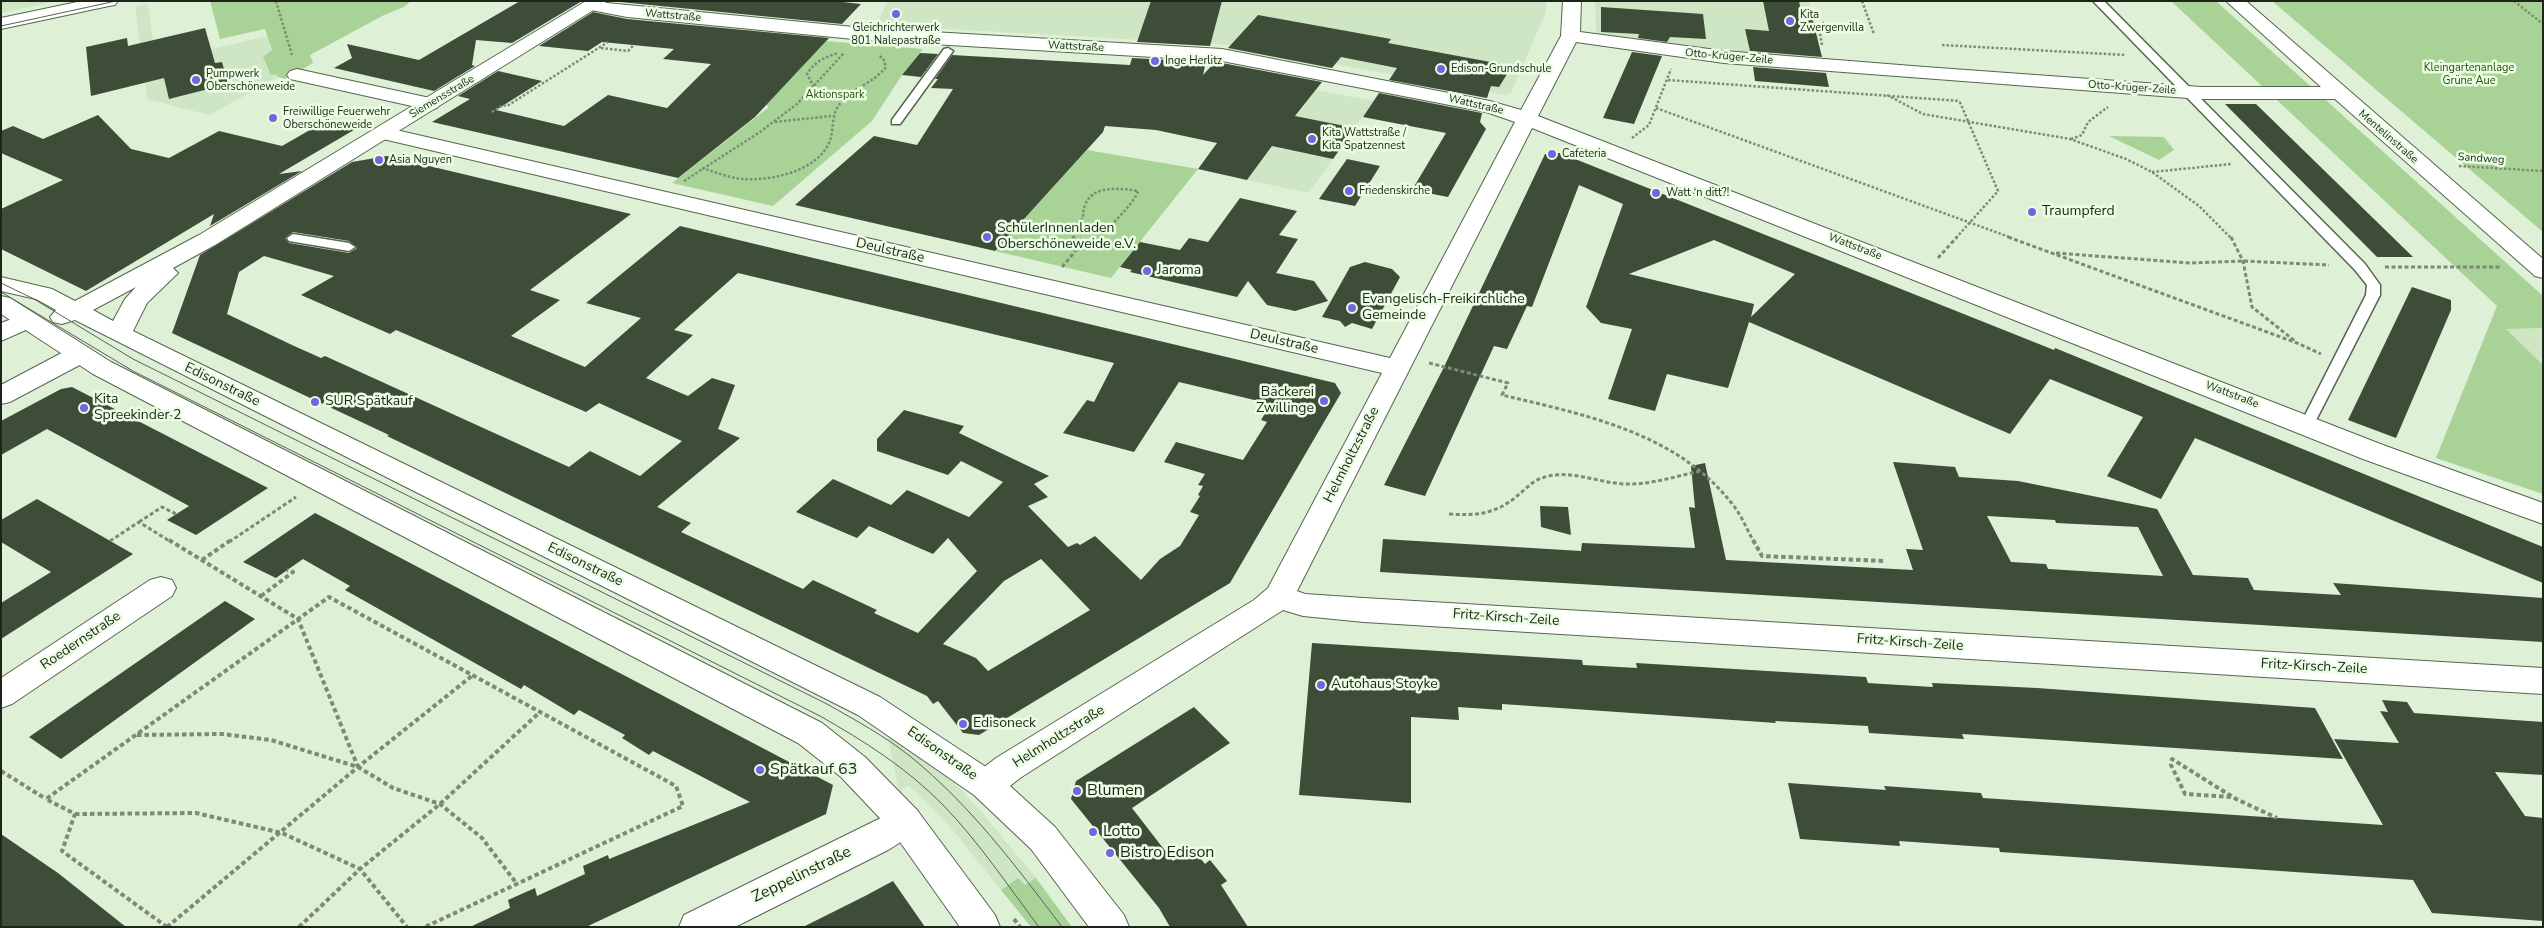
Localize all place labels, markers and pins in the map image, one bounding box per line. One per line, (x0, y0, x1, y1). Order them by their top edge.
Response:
marker: Gleichrichterwerk 801 Nalepastraße (890, 8, 902, 20)
place label: Kita Zwergenvilla (1800, 8, 1864, 34)
marker: Kita Zwergenvilla (1784, 15, 1796, 27)
place label: Gleichrichterwerk 801 Nalepastraße (851, 21, 941, 47)
place label: Inge Herlitz (1165, 54, 1222, 68)
marker: Inge Herlitz (1149, 55, 1161, 67)
place label: Edison-Grundschule (1451, 62, 1551, 76)
marker: Edison-Grundschule (1435, 63, 1447, 75)
place label: Pumpwerk Oberschöneweide (206, 67, 295, 93)
marker: Pumpwerk Oberschöneweide (190, 74, 202, 86)
place label: Freiwillige Feuerwehr Oberschöneweide (283, 105, 390, 131)
marker: Freiwillige Feuerwehr Oberschöneweide (267, 112, 279, 124)
place label: Kita Wattstraße / Kita Spatzennest (1322, 126, 1406, 152)
marker: Kita Wattstraße / Kita Spatzennest (1306, 133, 1318, 145)
place label: Cafeteria (1562, 147, 1606, 161)
marker: Cafeteria (1546, 148, 1558, 160)
place label: Asia Nguyen (389, 153, 452, 167)
marker: Asia Nguyen (373, 154, 385, 166)
place label: Friedenskirche (1359, 184, 1430, 198)
marker: Friedenskirche (1343, 185, 1355, 197)
place label: Watt ‘n ditt?! (1666, 186, 1729, 200)
marker: Watt ‘n ditt?! (1650, 187, 1662, 199)
place label: Traumpferd (2042, 204, 2115, 220)
marker: Traumpferd (2026, 206, 2038, 218)
place label: SchülerInnenladen Oberschöneweide e.V. (997, 221, 1136, 253)
marker: SchülerInnenladen Oberschöneweide e.V. (981, 231, 993, 243)
place label: Jaroma (1157, 263, 1201, 279)
marker: Jaroma (1141, 265, 1153, 277)
place label: Evangelisch-Freikirchliche Gemeinde (1362, 292, 1525, 324)
marker: Evangelisch-Freikirchliche Gemeinde (1346, 302, 1358, 314)
place label: Bäckerei Zwillinge (1256, 385, 1314, 418)
place label: Kita Spreekinder 2 (94, 392, 181, 424)
place label: SUR Spätkauf (325, 394, 413, 410)
marker: Bäckerei Zwillinge (1318, 395, 1330, 407)
marker: SUR Spätkauf (309, 396, 321, 408)
marker: Kita Spreekinder 2 (78, 402, 90, 414)
place label: Autohaus Stoyke (1331, 677, 1438, 693)
marker: Autohaus Stoyke (1315, 679, 1327, 691)
place label: Edisoneck (973, 716, 1036, 732)
marker: Edisoneck (957, 718, 969, 730)
place label: Spätkauf 63 (770, 760, 857, 780)
marker: Spätkauf 63 (754, 764, 766, 776)
place label: Blumen (1087, 781, 1143, 801)
marker: Blumen (1071, 785, 1083, 797)
place label: Lotto (1103, 822, 1140, 842)
marker: Lotto (1087, 826, 1099, 838)
place label: Bistro Edison (1120, 843, 1214, 863)
marker: Bistro Edison (1104, 847, 1116, 859)

